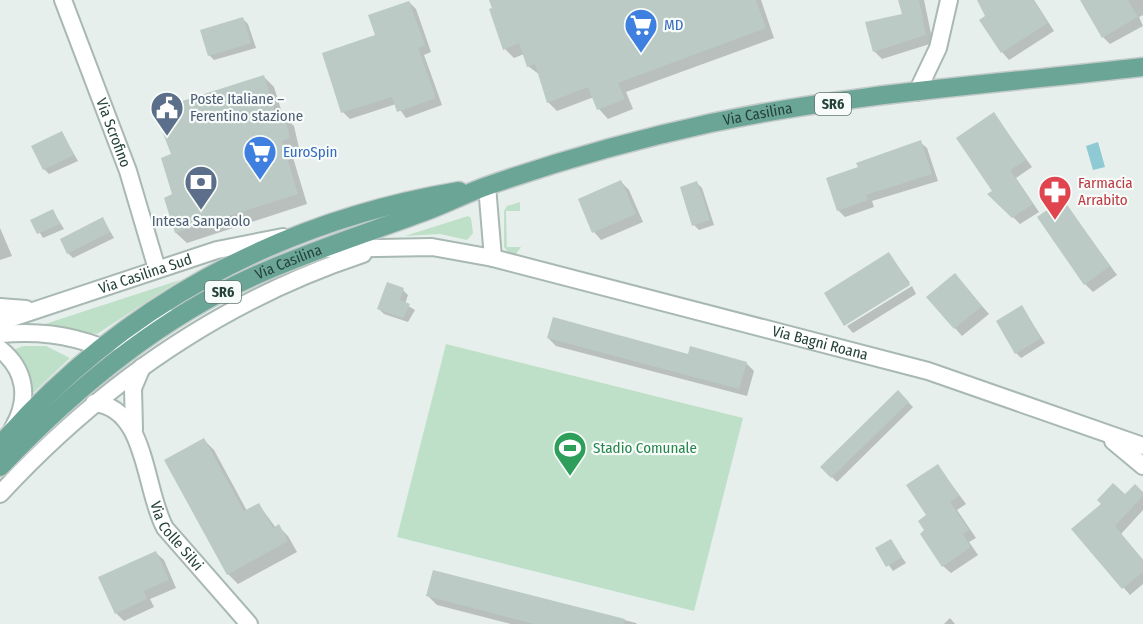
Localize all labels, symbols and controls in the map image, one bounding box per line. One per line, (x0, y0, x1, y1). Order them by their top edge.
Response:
supermarket icon: MD (623, 7, 659, 54)
place label: MD (664, 16, 683, 34)
public building icon: Poste Italiane – Ferentino stazione (149, 90, 185, 137)
place label: Poste Italiane – Ferentino stazione (190, 90, 303, 125)
road number: SR6 (815, 93, 851, 115)
street label: Via Scrofino (92, 96, 135, 170)
street label: Via Casilina (721, 99, 794, 129)
supermarket icon: EuroSpin (242, 134, 278, 181)
place label: EuroSpin (283, 143, 337, 161)
bank icon: Intesa Sanpaolo (183, 164, 219, 211)
pharmacy icon: Farmacia Arrabito (1037, 174, 1073, 221)
place label: Farmacia Arrabito (1078, 174, 1133, 209)
place label: Intesa Sanpaolo (152, 212, 250, 230)
street label: Via Casilina (252, 240, 324, 283)
street label: Via Casilina Sud (96, 250, 194, 298)
road number: SR6 (205, 281, 241, 303)
street label: Via Bagni Roana (770, 322, 870, 364)
sports icon: Stadio Comunale (552, 430, 588, 477)
place label: Stadio Comunale (593, 439, 697, 457)
street label: Via Colle Silvi (146, 499, 207, 574)

